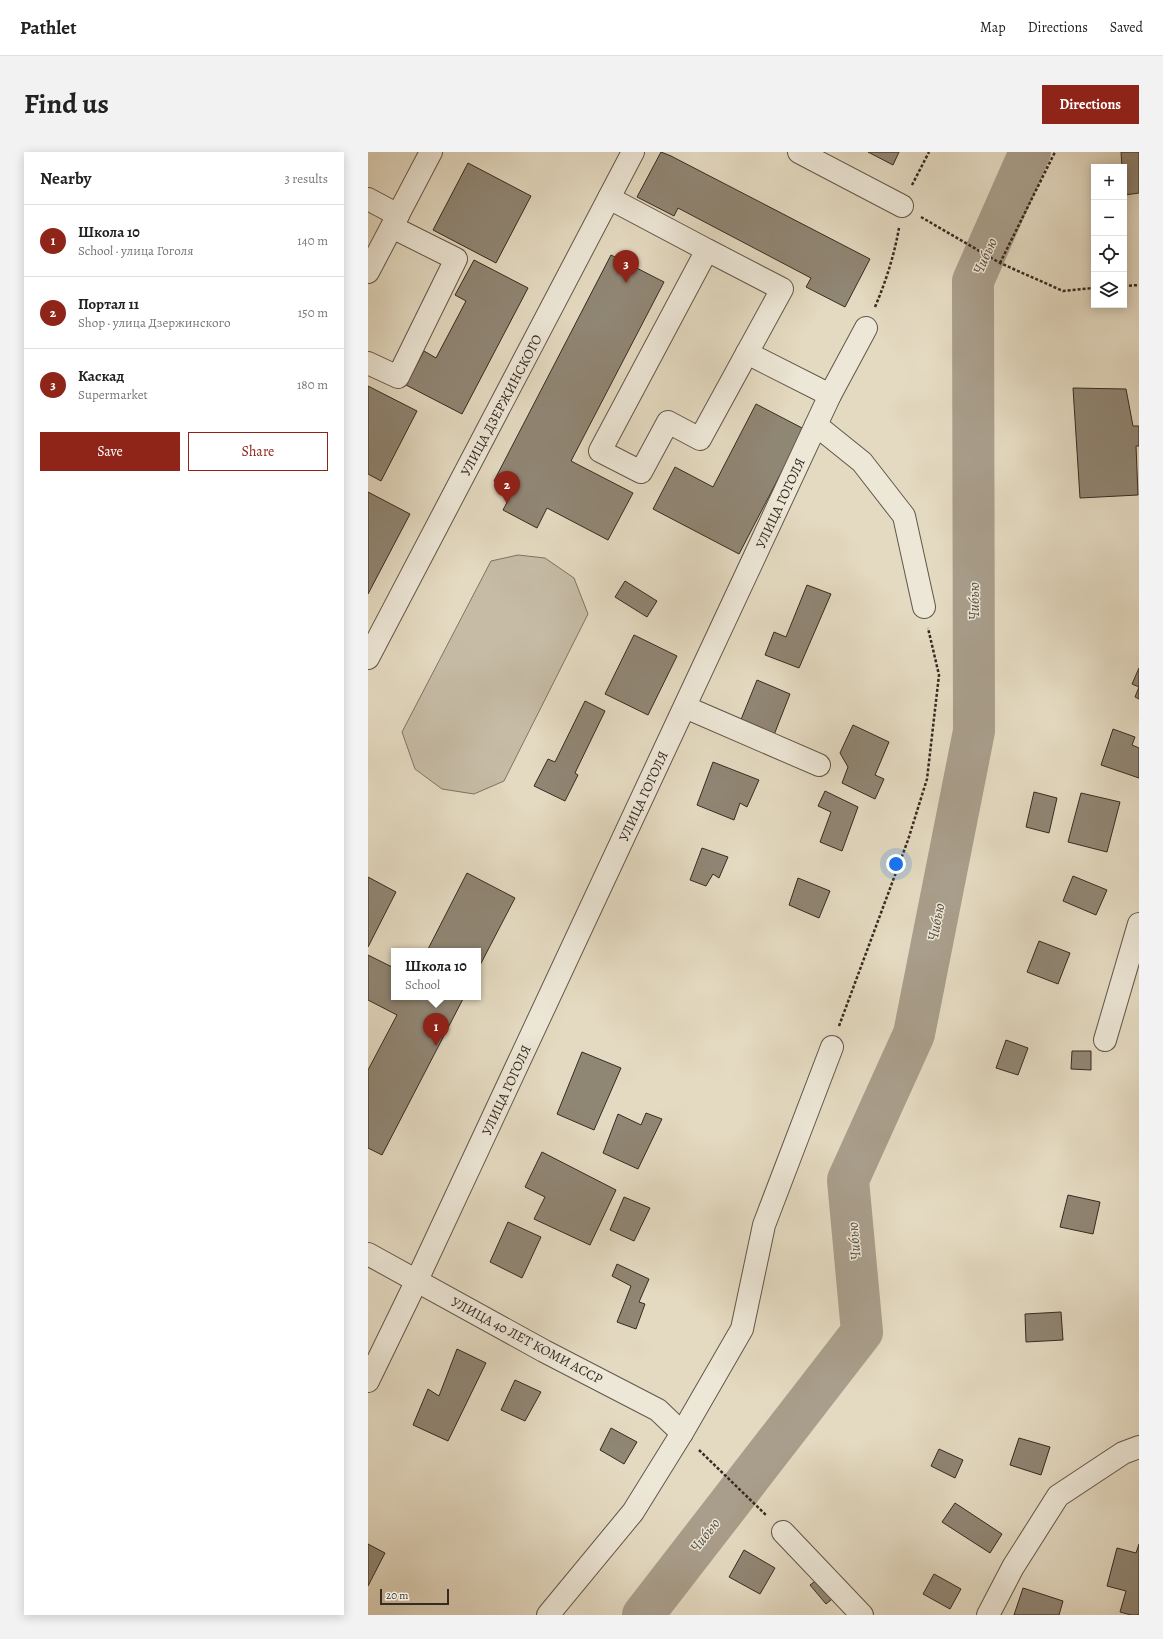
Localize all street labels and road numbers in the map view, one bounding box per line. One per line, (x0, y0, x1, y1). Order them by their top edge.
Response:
street label: УЛИЦА ДЗЕРЖИНСКОГО (456, 331, 547, 479)
street label: УЛИЦА ГОГОЛЯ (751, 455, 810, 552)
street label: УЛИЦА ГОГОЛЯ (614, 748, 673, 845)
street label: УЛИЦА ГОГОЛЯ (477, 1042, 536, 1139)
street label: УЛИЦА 40 ЛЕТ КОМИ АССР (448, 1292, 606, 1389)

